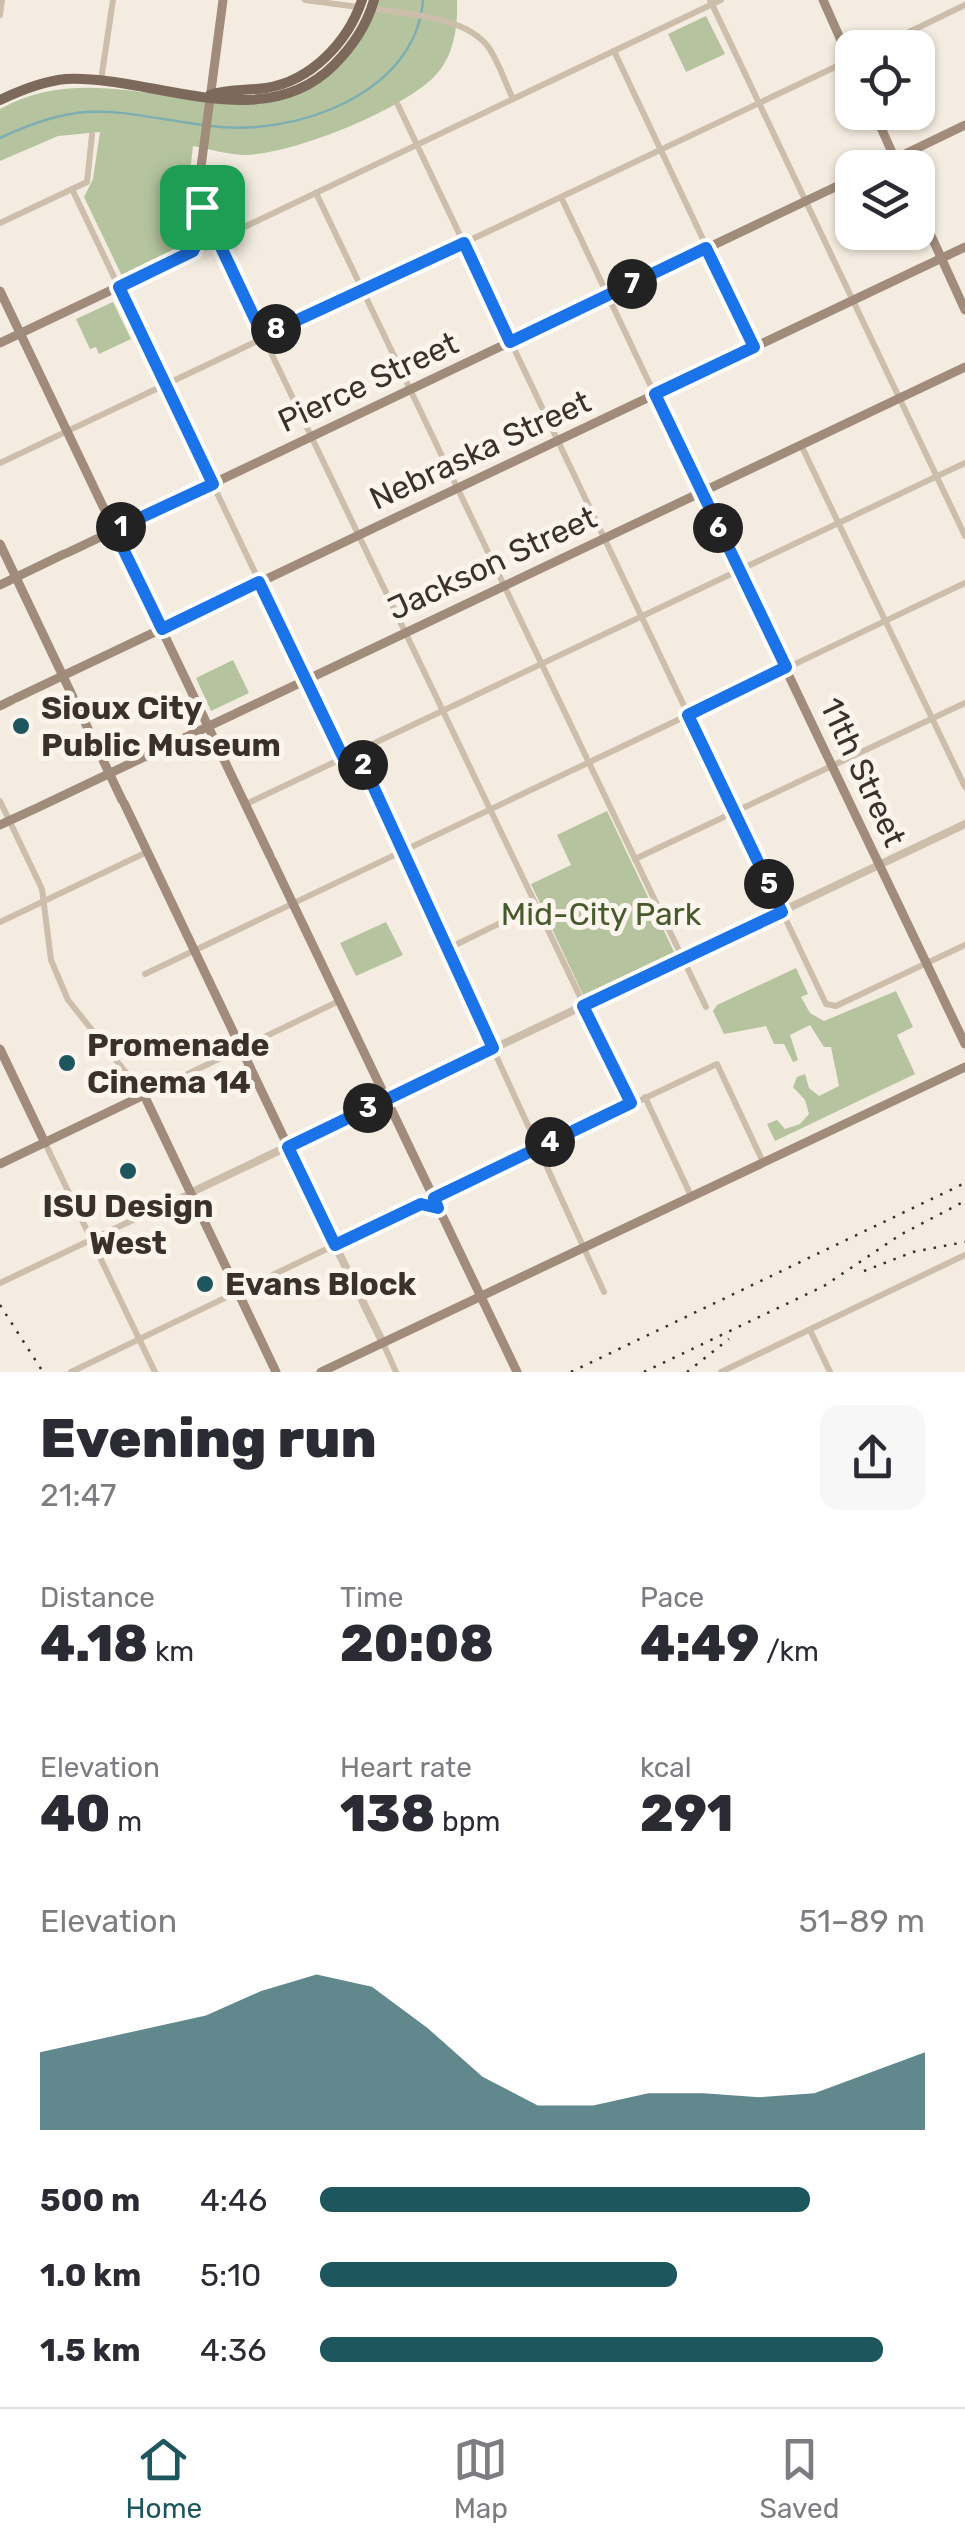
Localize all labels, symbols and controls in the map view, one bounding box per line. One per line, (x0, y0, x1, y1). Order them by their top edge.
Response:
map controls (835, 30, 935, 250)
button: locate (835, 30, 935, 130)
button: layers (835, 150, 935, 250)
pin (160, 165, 245, 250)
icon: arrive (175, 180, 230, 235)
pin: 7 (607, 259, 657, 309)
text: 7 (624, 267, 640, 300)
pin: 8 (251, 304, 301, 354)
text: 8 (267, 312, 285, 345)
street label: Pierce Street (272, 324, 464, 440)
street label: Nebraska Street (364, 382, 596, 518)
street label: Jackson Street (382, 498, 602, 628)
pin: 1 (96, 502, 146, 552)
pin: 6 (693, 503, 743, 553)
text: 1 (114, 510, 128, 543)
text: 6 (709, 511, 727, 544)
place label: Sioux City Public Museum (41, 689, 281, 764)
street label: 11th Street (812, 692, 914, 852)
marker: Sioux City Public Museum (10, 715, 32, 737)
pin: 2 (338, 740, 388, 790)
text: 2 (354, 748, 372, 781)
pin: 5 (744, 859, 794, 909)
text: 5 (760, 867, 778, 900)
park label: Mid-City Park (501, 895, 702, 933)
place label: Promenade Cinema 14 (87, 1026, 270, 1101)
marker: Promenade Cinema 14 (56, 1052, 78, 1074)
pin: 3 (343, 1083, 393, 1133)
text: 3 (359, 1091, 377, 1124)
pin: 4 (525, 1117, 575, 1167)
text: 4 (540, 1125, 560, 1158)
marker: ISU Design West (117, 1160, 139, 1182)
place label: ISU Design West (42, 1187, 214, 1262)
place label: Evans Block (225, 1265, 417, 1303)
marker: Evans Block (194, 1273, 216, 1295)
button: share (820, 1405, 925, 1510)
text: Evening run (40, 1406, 377, 1471)
text: 21:47 (40, 1476, 116, 1514)
text: Distance (40, 1581, 155, 1614)
text: Time (340, 1581, 403, 1614)
text: Pace (640, 1581, 704, 1614)
text: 4.18 (40, 1614, 148, 1674)
text: 20:08 (340, 1614, 494, 1674)
text: 4:49 (640, 1614, 759, 1674)
text: km (148, 1635, 194, 1668)
text: /km (759, 1635, 819, 1668)
text: Elevation (40, 1751, 160, 1784)
text: Heart rate (340, 1751, 472, 1784)
text: kcal (640, 1751, 691, 1784)
text: 40 (40, 1784, 110, 1844)
text: 138 (340, 1784, 435, 1844)
text: 291 (640, 1784, 733, 1844)
text: m (110, 1805, 142, 1838)
text: bpm (435, 1805, 500, 1838)
text: Elevation (40, 1902, 177, 1940)
text: 51–89 m (799, 1902, 925, 1940)
text: 500 m (40, 2181, 140, 2219)
text: 4:46 (200, 2181, 267, 2219)
text: 1.0 km (40, 2256, 141, 2294)
text: 5:10 (200, 2256, 261, 2294)
text: 1.5 km (40, 2331, 141, 2369)
text: 4:36 (200, 2331, 267, 2369)
tab: Home (126, 2432, 202, 2525)
tab: Map (453, 2432, 508, 2525)
tab: Saved (759, 2432, 839, 2525)

